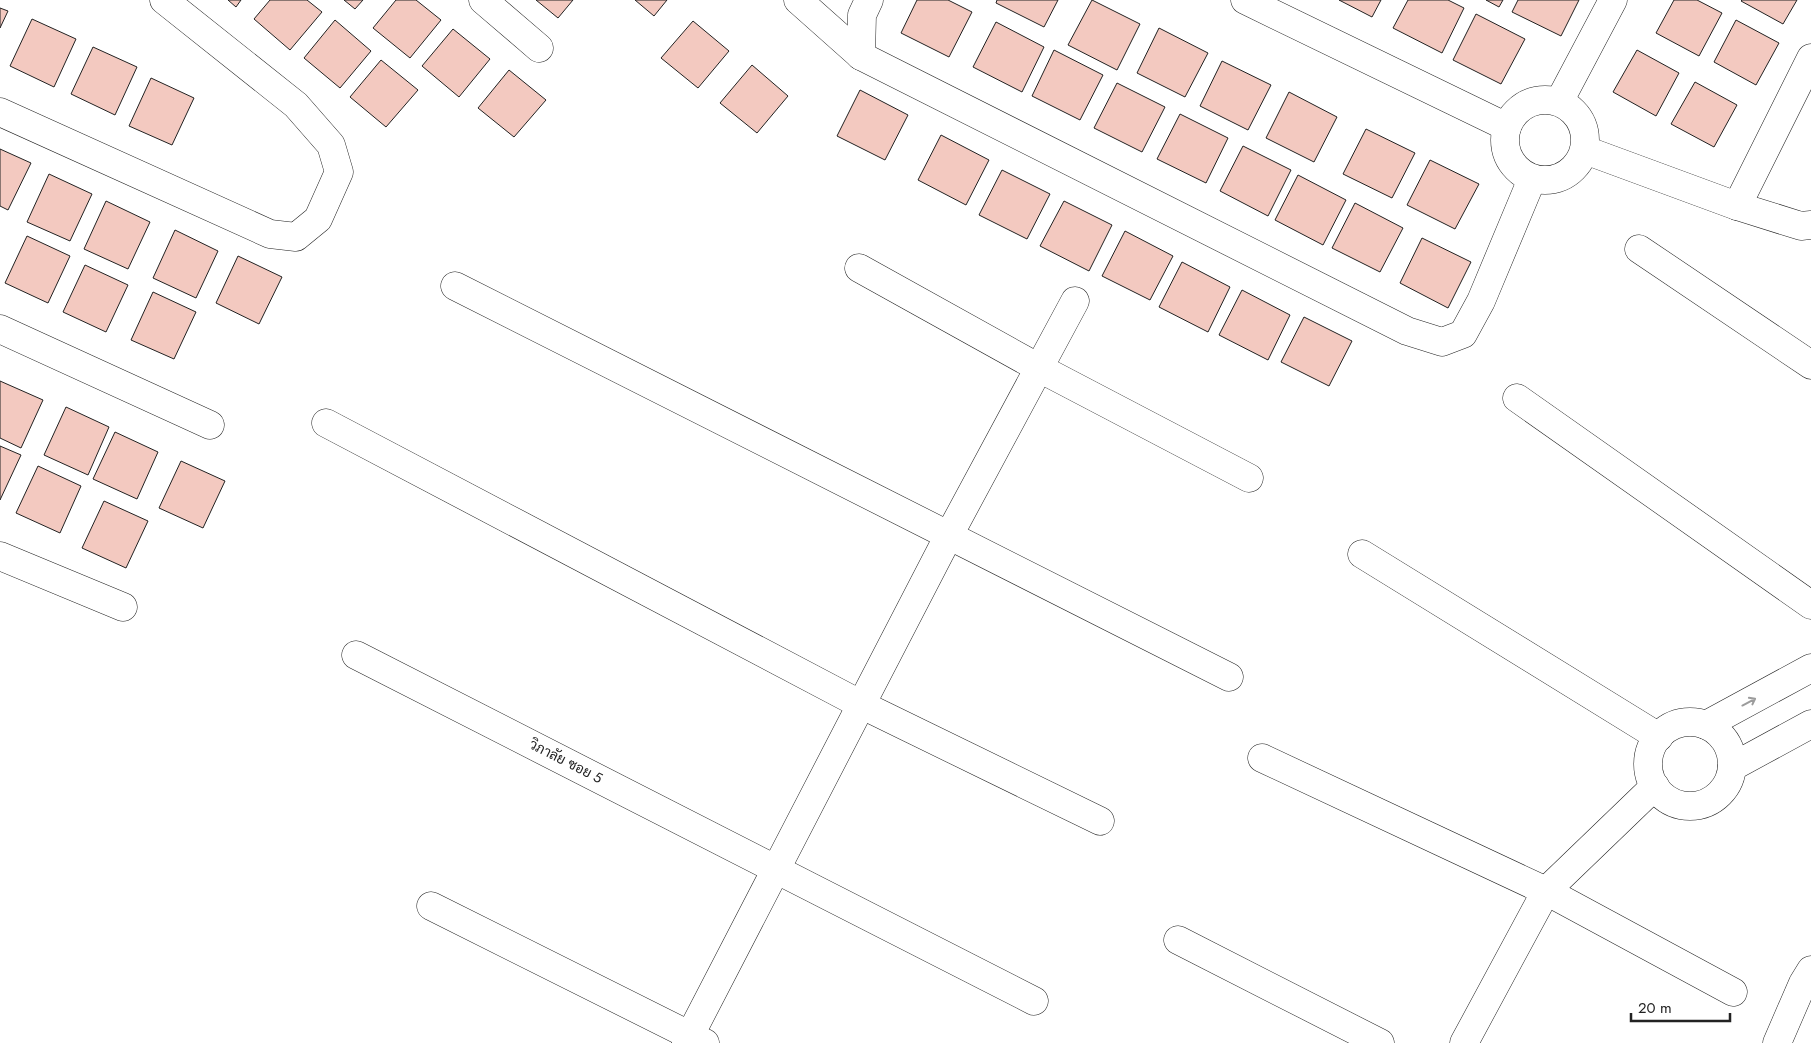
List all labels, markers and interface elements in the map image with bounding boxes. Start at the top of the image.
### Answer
one-way arrow [1741,697,1756,707]
street label: วิภาลัย ซอย 5 [525,734,606,788]
scale bar [1631,990,1730,1022]
text: 20 m [1638,997,1672,1019]

